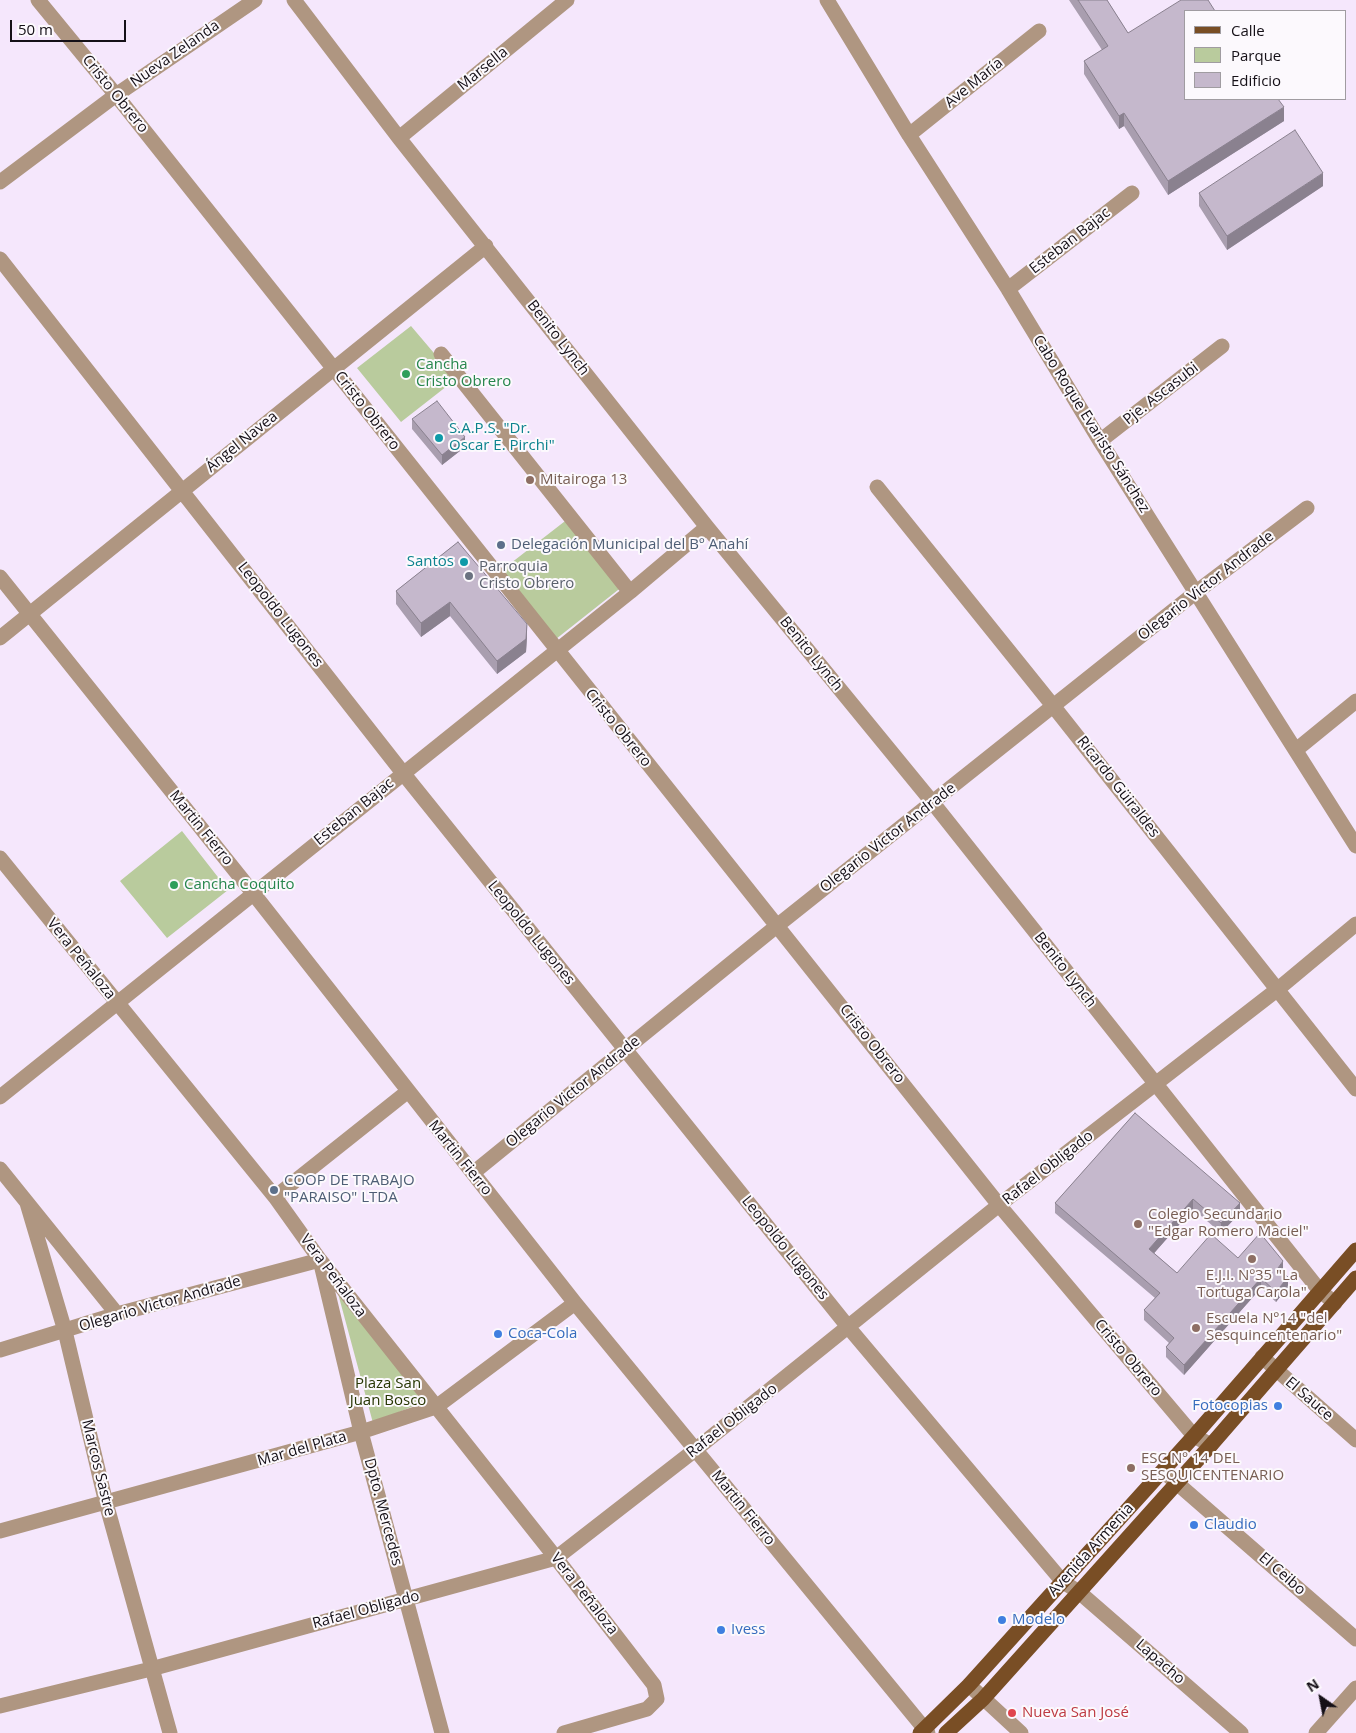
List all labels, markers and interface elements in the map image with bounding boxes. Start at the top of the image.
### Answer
scale bar [12,10,129,42]
legend [1184,10,1346,100]
street label: Nueva Zelanda [127,17,223,91]
text: 50 m [18,19,53,39]
text: Calle [1231,20,1265,40]
street label: Marsella [454,43,512,95]
text: Parque [1231,45,1281,65]
street label: Cristo Obrero [78,51,152,137]
street label: Ave María [941,54,1007,112]
text: Edificio [1231,70,1281,90]
street label: Esteban Bajac [1026,204,1114,278]
street label: Benito Lynch [523,297,593,379]
street label: Cabo Roque Evaristo Sánchez [1029,332,1153,516]
place label: Cancha Cristo Obrero [416,356,511,391]
street label: Pje. Ascasubi [1120,359,1202,429]
street label: Cristo Obrero [331,368,403,454]
marker: Cancha Cristo Obrero [400,368,412,380]
street label: Ángel Navea [203,408,281,476]
place label: S.A.P.S. "Dr. Oscar E. Pirchi" [449,420,555,455]
marker: S.A.P.S. "Dr. Oscar E. Pirchi" [433,432,445,444]
place label: Mitairoga 13 [540,471,627,489]
marker: Mitairoga 13 [524,474,536,486]
street label: Olegario Victor Andrade [1134,527,1278,645]
place label: Delegación Municipal del Bº Anahí [511,536,748,554]
marker: Delegación Municipal del Bº Anahí [495,539,507,551]
place label: Santos [407,553,454,571]
marker: Santos [458,556,470,568]
place label: Parroquia Cristo Obrero [479,558,574,593]
street label: Leopoldo Lugones [233,559,327,671]
marker: Parroquia Cristo Obrero [463,570,475,582]
street label: Benito Lynch [776,613,846,695]
street label: Cristo Obrero [581,685,655,771]
street label: Ricardo Güiraldes [1073,733,1163,841]
street label: Esteban Bajac [311,774,397,850]
street label: Olegario Victor Andrade [816,779,960,897]
street label: Martin Fierro [165,787,237,869]
place label: Cancha Coquito [184,876,295,894]
street label: Leopoldo Lugones [484,877,578,989]
marker: Cancha Coquito [168,879,180,891]
street label: Vera Peñaloza [43,915,119,1003]
street label: Benito Lynch [1030,929,1100,1011]
street label: Cristo Obrero [836,1001,908,1087]
street label: Olegario Victor Andrade [502,1032,644,1152]
street label: Martin Fierro [424,1117,496,1199]
street label: Rafael Obligado [999,1127,1097,1209]
place label: COOP DE TRABAJO "PARAISO" LTDA [284,1172,415,1207]
marker: COOP DE TRABAJO "PARAISO" LTDA [268,1184,280,1196]
street label: Leopoldo Lugones [738,1192,832,1304]
place label: Colegio Secundario "Edgar Romero Maciel" [1148,1206,1309,1241]
marker: Colegio Secundario "Edgar Romero Maciel" [1132,1218,1144,1230]
street label: Vera Peñaloza [296,1231,370,1321]
marker: E.J.I. Nº35 "La Tortuga Carola" [1246,1253,1258,1265]
place label: E.J.I. Nº35 "La Tortuga Carola" [1197,1267,1307,1302]
street label: Olegario Victor Andrade [77,1272,243,1336]
place label: Escuela Nº14 "del Sesquincentenario" [1206,1310,1342,1345]
street label: Cristo Obrero [1090,1316,1166,1400]
marker: Escuela Nº14 "del Sesquincentenario" [1190,1322,1202,1334]
place label: Coca-Cola [508,1325,577,1343]
marker: Coca-Cola [492,1328,504,1340]
street label: El Sauce [1281,1373,1337,1425]
park label: Plaza San Juan Bosco [350,1375,426,1410]
street label: Rafael Obligado [683,1380,781,1462]
place label: Fotocopias [1192,1397,1268,1415]
marker: Fotocopias [1272,1400,1284,1412]
street label: Marcos Sastre [77,1418,119,1518]
street label: Mar del Plata [255,1428,349,1470]
place label: ESC Nº 14 DEL SESQUICENTENARIO [1141,1450,1284,1485]
street label: Dpto. Mercedes [360,1456,406,1568]
marker: ESC Nº 14 DEL SESQUICENTENARIO [1125,1462,1137,1474]
street label: Martin Fierro [707,1467,779,1549]
street label: Avenida Armenia [1044,1500,1138,1600]
place label: Claudio [1204,1516,1257,1534]
marker: Claudio [1188,1519,1200,1531]
street label: Vera Peñaloza [546,1549,622,1639]
street label: El Ceibo [1255,1549,1309,1599]
street label: Rafael Obligado [310,1587,422,1633]
place label: Modelo [1012,1611,1065,1629]
marker: Modelo [996,1614,1008,1626]
place label: Ivess [731,1621,765,1639]
marker: Ivess [715,1624,727,1636]
street label: Lapacho [1132,1636,1188,1688]
north arrow [1296,1673,1346,1723]
text: N [1303,1674,1323,1696]
place label: Nueva San José [1022,1704,1129,1722]
marker: Nueva San José [1006,1707,1018,1719]

